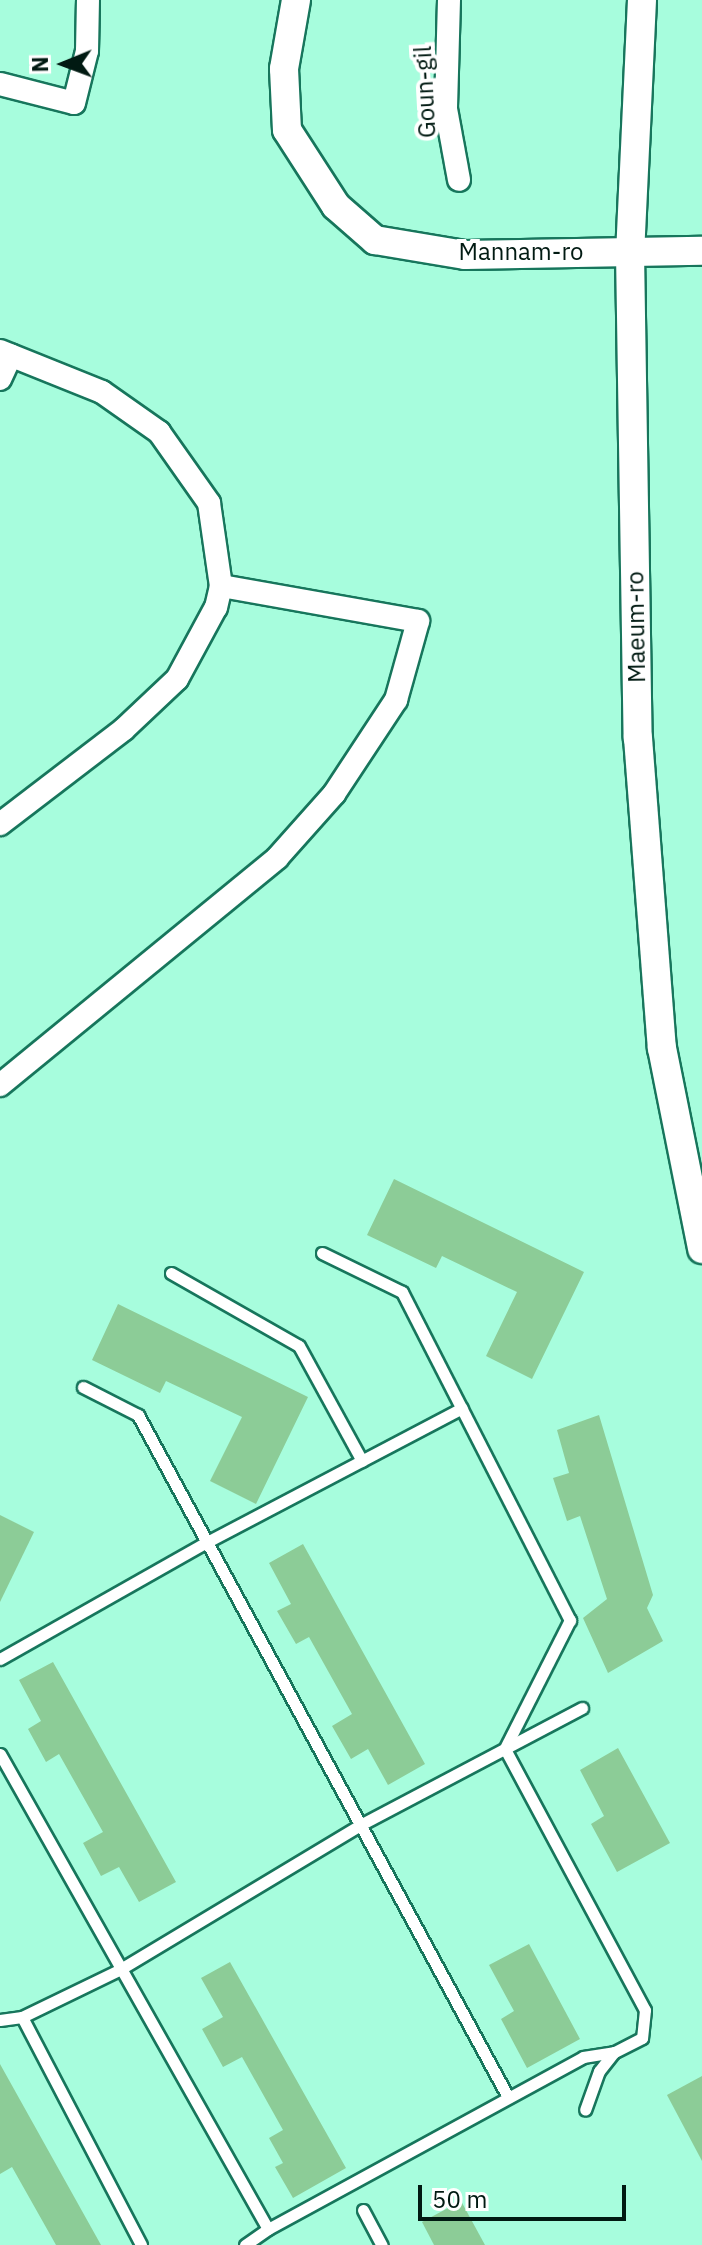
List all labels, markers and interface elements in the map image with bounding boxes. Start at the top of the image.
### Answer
north arrow [24,24,104,104]
street label: Goun-gil [408,45,442,139]
text: N [25,56,54,73]
street label: Mannam-ro [458,238,584,266]
street label: Maeum-ro [621,571,651,683]
scale bar [422,2169,630,2219]
text: 50 m [432,2183,487,2215]

